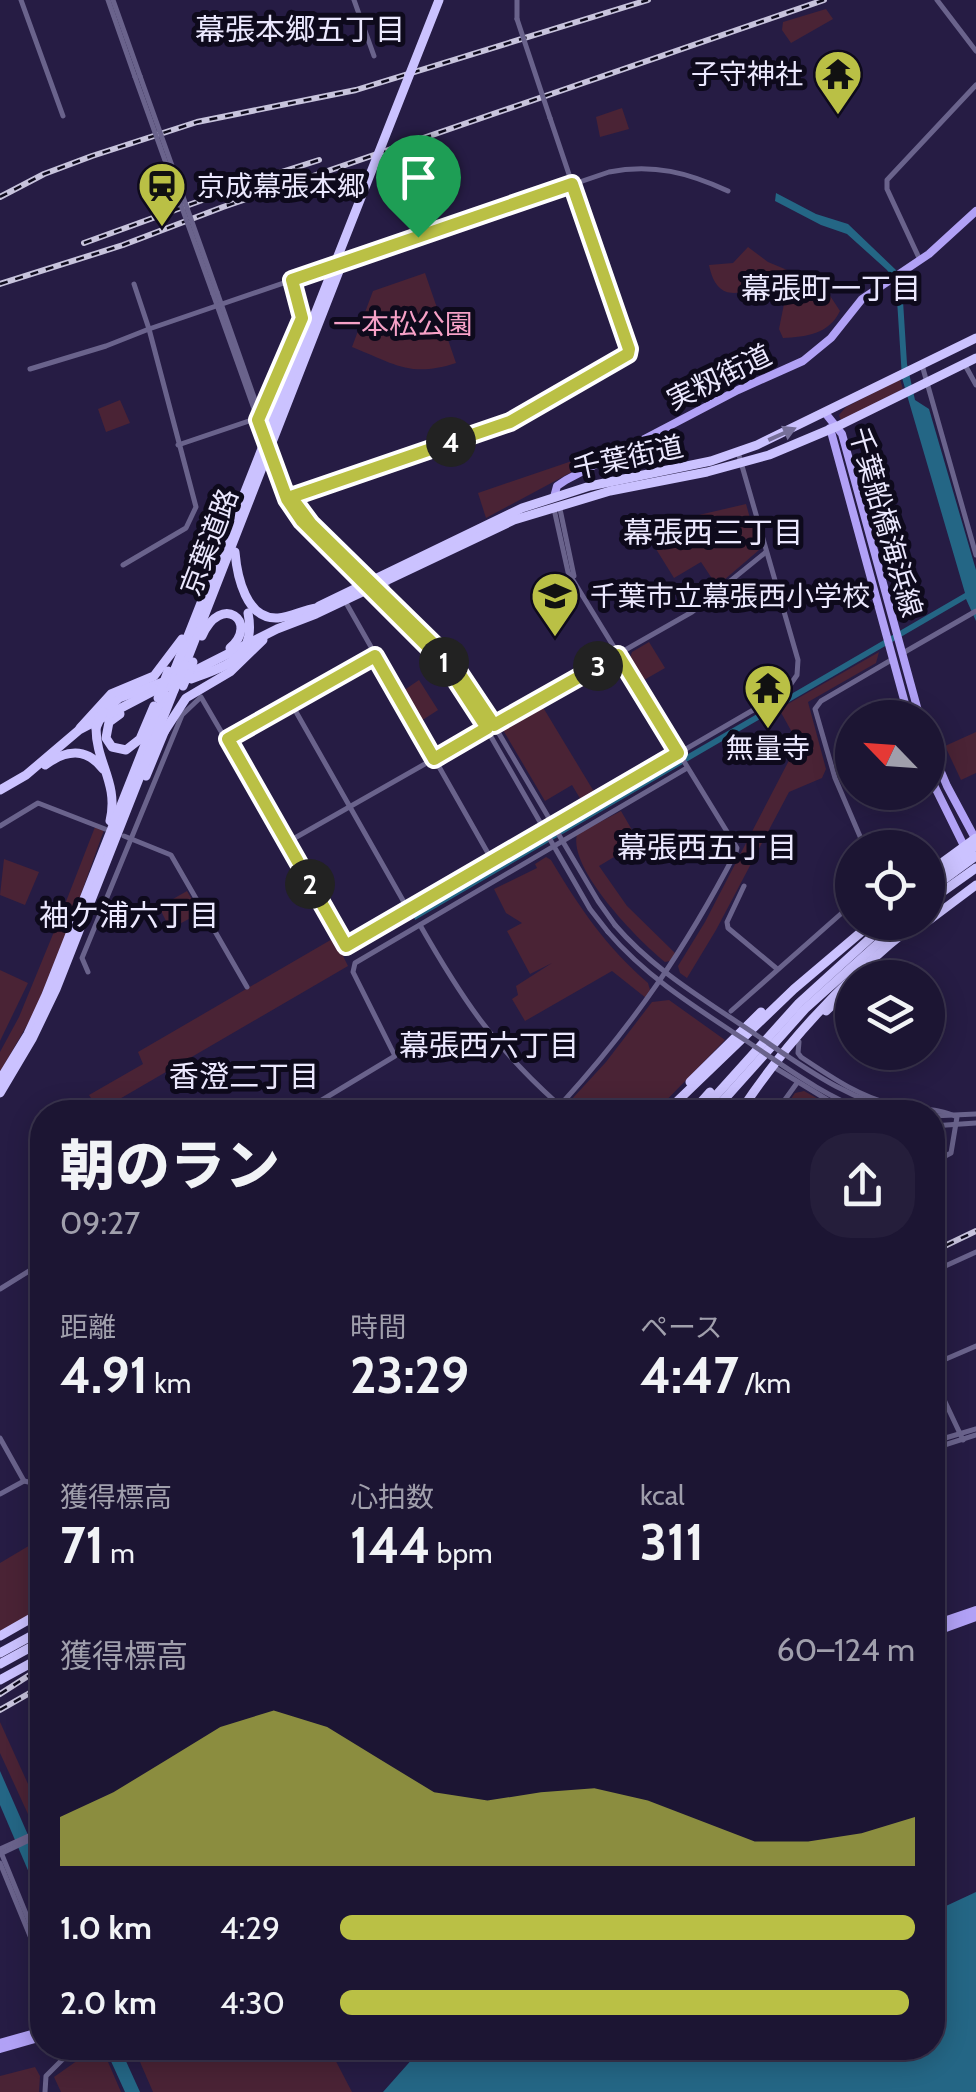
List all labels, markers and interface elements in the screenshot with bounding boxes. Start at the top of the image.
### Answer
district label: 幕張本郷五丁目 [195,11,405,48]
temple icon: 子守神社 [812,48,864,116]
place label: 子守神社 [691,57,803,91]
pin [376,135,461,238]
icon: arrive [391,150,446,205]
station icon: 京成幕張本郷 [136,160,188,228]
place label: 京成幕張本郷 [197,169,365,203]
district label: 幕張町一丁目 [741,270,921,307]
park label: 一本松公園 [333,307,473,341]
street label: 実籾街道 [661,337,777,417]
pin: 4 [426,417,476,467]
street label: 千葉船橋海浜線 [843,423,929,621]
text: 4 [442,425,460,459]
one-way arrow [767,426,797,442]
street label: 千葉街道 [570,429,686,485]
street label: 京葉道路 [173,484,245,600]
district label: 幕張西三丁目 [623,514,803,551]
school or university icon: 千葉市立幕張西小学校 [529,570,581,638]
place label: 千葉市立幕張西小学校 [590,579,870,613]
pin: 1 [419,637,469,687]
pin: 3 [573,641,623,691]
text: 1 [439,645,449,679]
text: 3 [590,649,606,683]
temple icon: 無量寺 [742,662,794,730]
north arrow [835,700,945,810]
map controls [835,700,945,1070]
place label: 無量寺 [726,731,810,765]
district label: 幕張西五丁目 [617,829,797,866]
button: locate [835,830,945,940]
pin: 2 [285,859,335,909]
text: 2 [303,867,317,901]
district label: 袖ケ浦六丁目 [39,897,219,934]
button: layers [835,960,945,1070]
district label: 幕張西六丁目 [399,1027,579,1064]
district label: 香澄二丁目 [169,1058,319,1095]
text: 朝のラン [60,1132,280,1199]
button: share [810,1133,915,1238]
text: 09:27 [60,1203,140,1242]
text: 距離 [60,1310,116,1344]
text: 時間 [350,1310,406,1344]
text: ペース [640,1310,723,1344]
text: 4.91 [60,1345,148,1406]
text: 23:29 [350,1345,469,1406]
text: 4:47 [640,1345,739,1406]
text: km [148,1366,191,1400]
text: /km [739,1366,791,1400]
text: kcal [640,1478,685,1512]
text: 獲得標高 [60,1480,172,1514]
text: 心拍数 [350,1480,434,1514]
text: 311 [640,1512,704,1573]
text: 71 [60,1515,104,1576]
text: 144 [350,1515,431,1576]
text: m [104,1536,135,1570]
text: bpm [431,1536,493,1570]
text: 60–124 m [777,1630,915,1669]
text: 獲得標高 [60,1636,188,1675]
text: 1.0 km [60,1908,152,1947]
text: 4:29 [220,1908,280,1947]
text: 2.0 km [60,1983,157,2022]
text: 4:30 [220,1983,285,2022]

